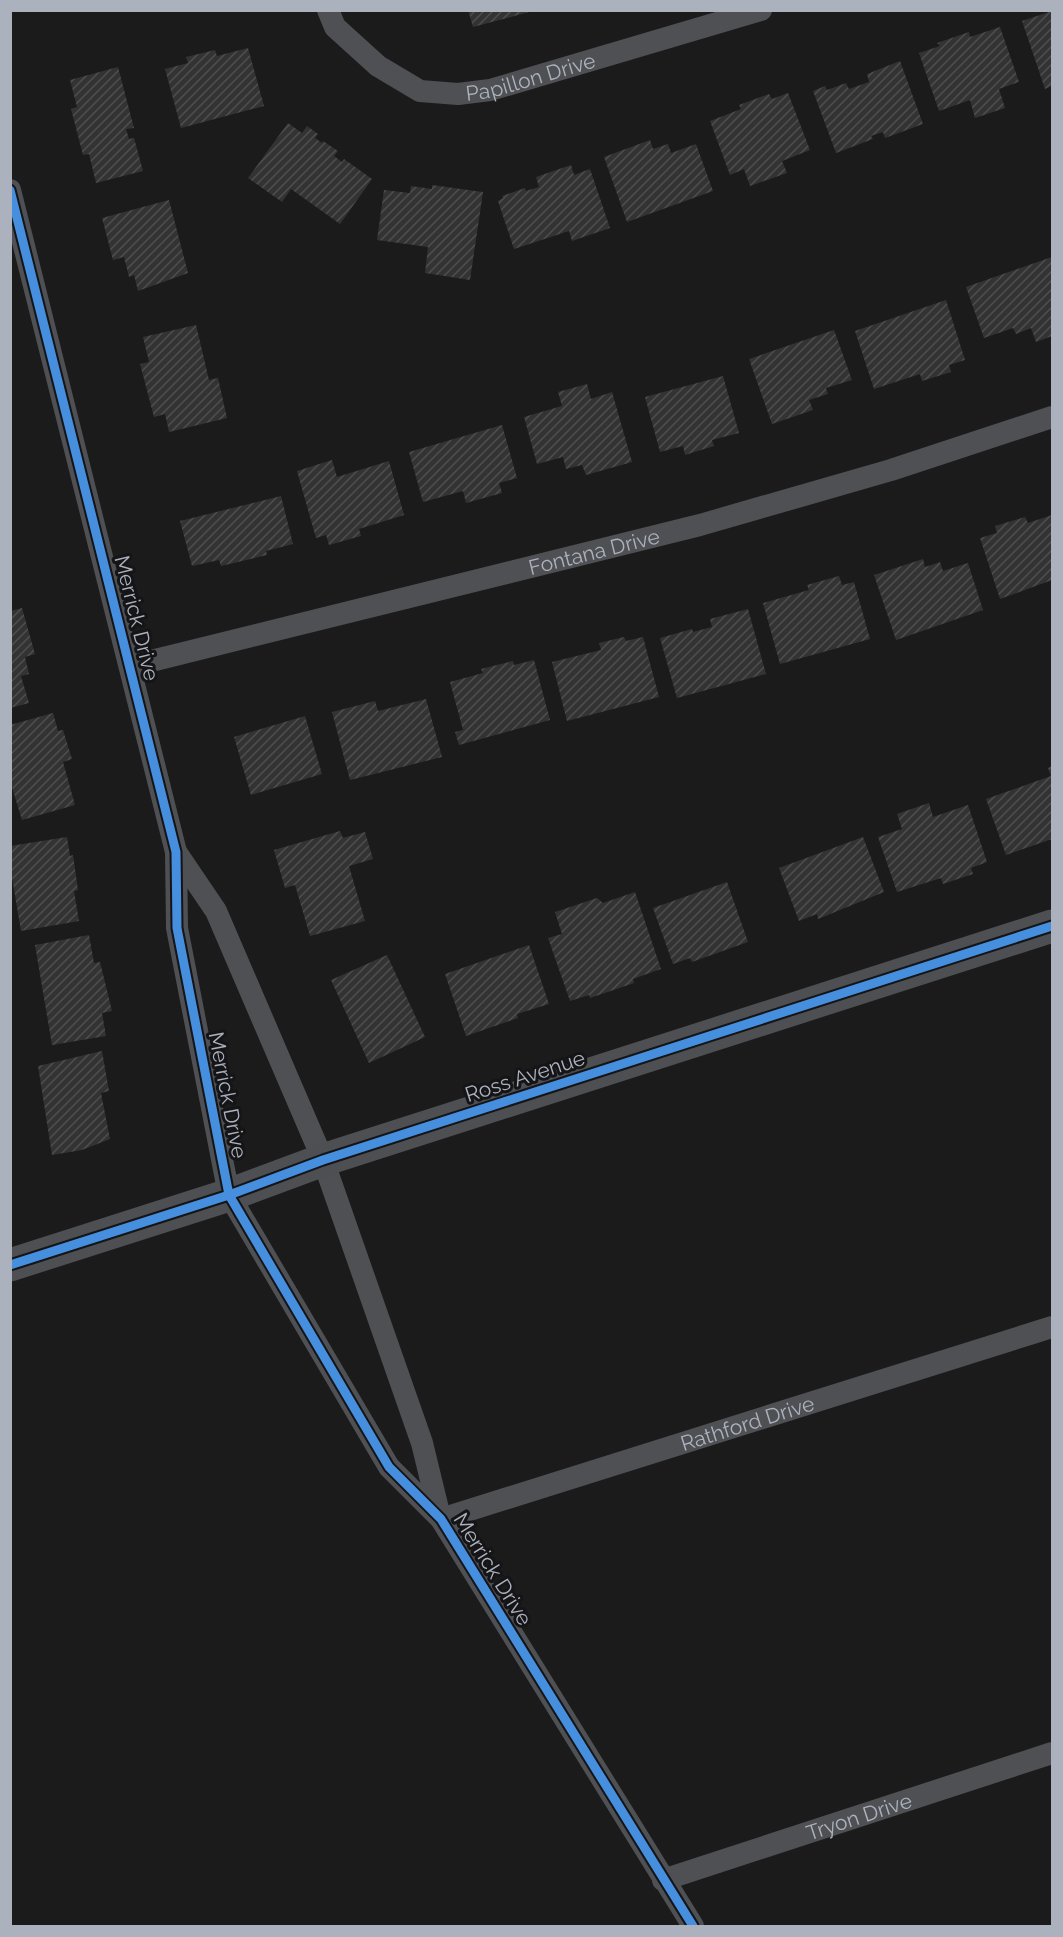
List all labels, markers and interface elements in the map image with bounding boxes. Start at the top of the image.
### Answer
street label: Papillon Drive [464,47,598,105]
street label: Fontana Drive [526,523,662,580]
street label: Merrick Drive [109,553,165,683]
street label: Merrick Drive [204,1030,252,1160]
street label: Ross Avenue [462,1045,588,1107]
street label: Rathford Drive [677,1390,817,1456]
street label: Merrick Drive [448,1508,538,1630]
street label: Tryon Drive [803,1787,915,1845]

